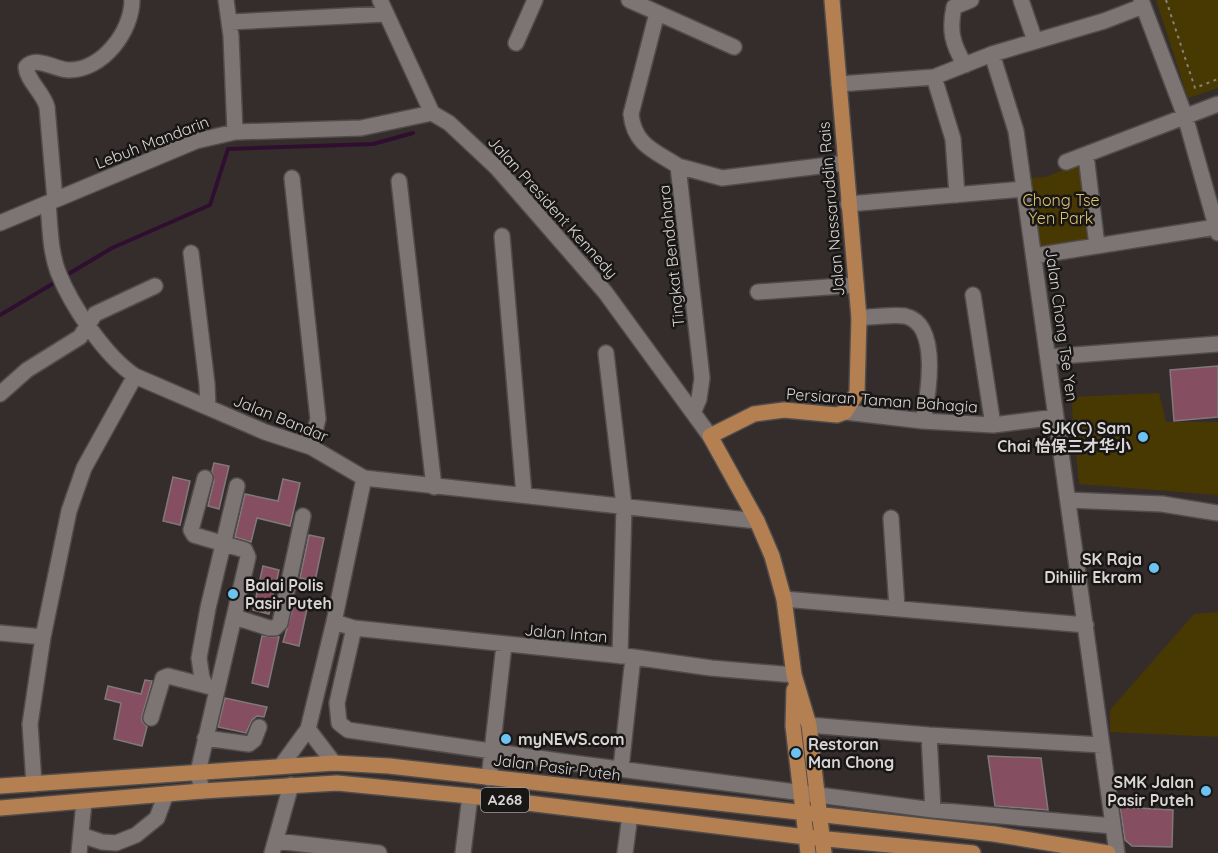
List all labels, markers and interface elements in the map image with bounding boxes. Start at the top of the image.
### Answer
street label: Lebuh Mandarin [92,111,212,173]
street label: Jalan Nassaruddin Rais [813,121,849,297]
street label: Jalan President Kennedy [484,132,622,282]
street label: Tingkat Bendahara [654,184,688,328]
park label: Chong Tse Yen Park [1022,190,1100,228]
street label: Jalan Chong Tse Yen [1041,247,1083,403]
street label: Persiaran Taman Bahagia [785,383,979,417]
street label: Jalan Bandar [231,390,331,446]
place label: SJK(C) Sam Chai 怡保三才华小 [997,418,1131,456]
marker: SJK(C) Sam Chai 怡保三才华小 [1136,430,1150,444]
place label: SK Raja Dihilir Ekram [1044,549,1142,587]
marker: SK Raja Dihilir Ekram [1147,561,1161,575]
place label: Balai Polis Pasir Puteh [245,575,332,613]
marker: Balai Polis Pasir Puteh [226,587,240,601]
street label: Jalan Intan [524,619,608,647]
place label: myNEWS.com [518,729,625,749]
marker: myNEWS.com [499,732,513,746]
place label: Restoran Man Chong [808,734,894,772]
marker: Restoran Man Chong [789,746,803,760]
street label: Jalan Pasir Puteh [492,749,622,785]
place label: SMK Jalan Pasir Puteh [1107,772,1194,810]
marker: SMK Jalan Pasir Puteh [1199,784,1213,798]
road number: A268 [481,788,529,812]

